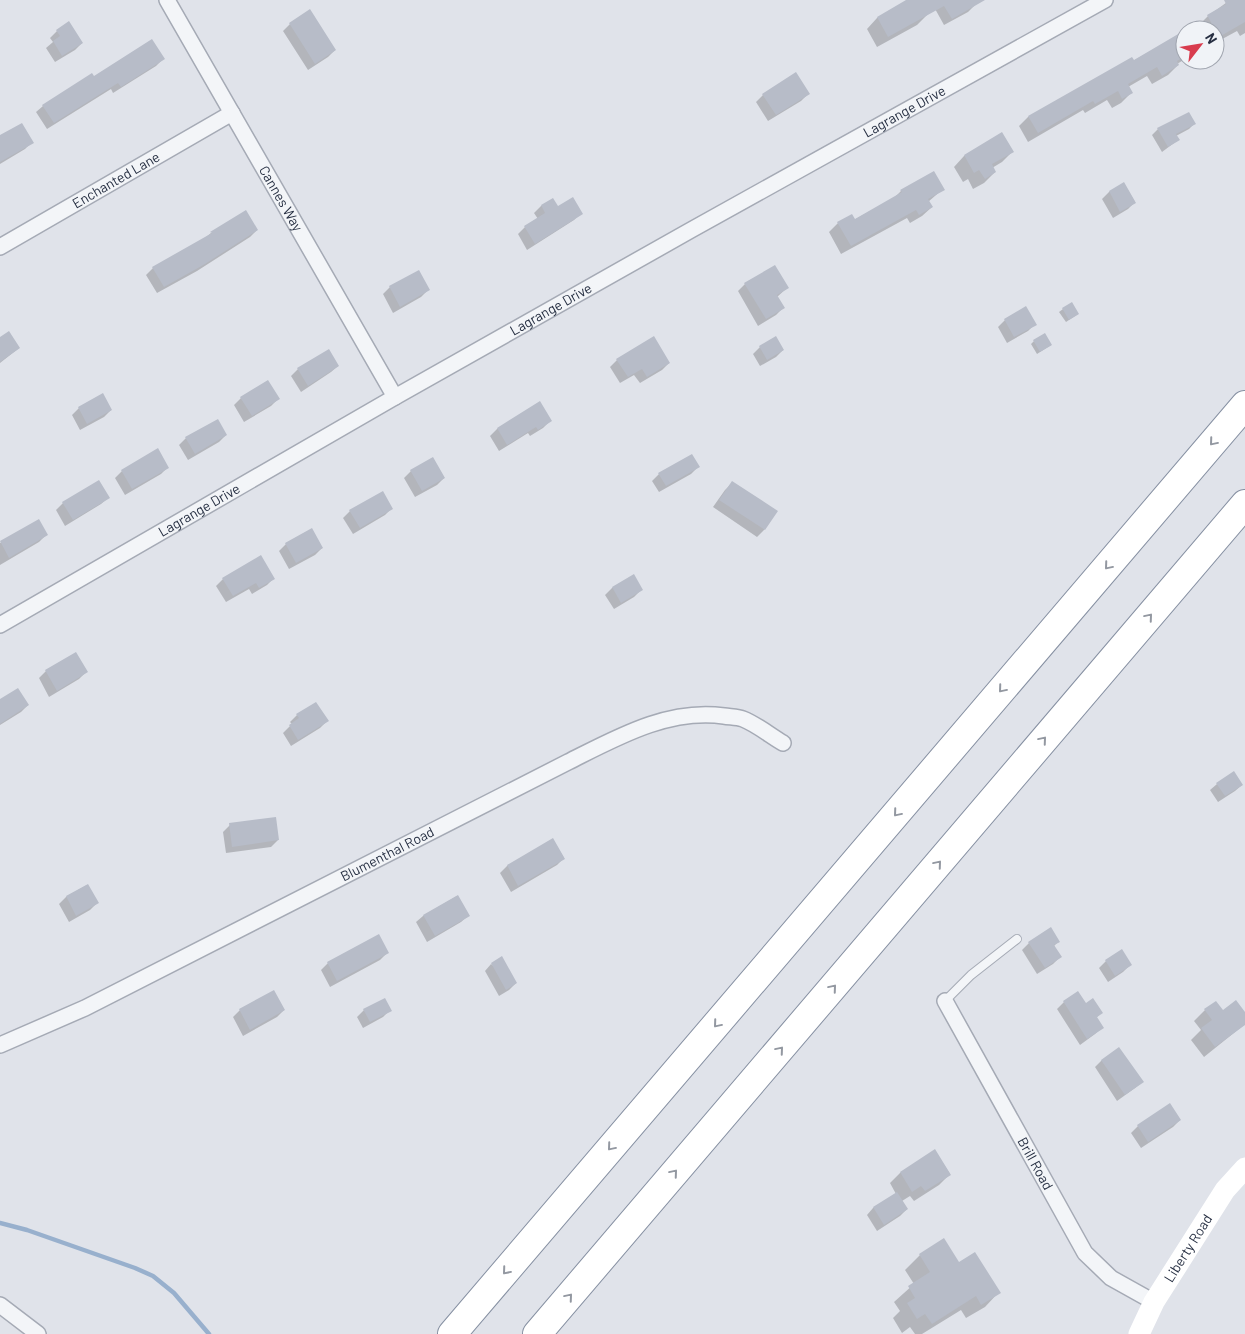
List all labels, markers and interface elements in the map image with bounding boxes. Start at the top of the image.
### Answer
north arrow [1175,20,1225,70]
text: N [1202,30,1221,46]
street label: Lagrange Drive [860,81,948,141]
street label: Enchanted Lane [69,148,163,211]
street label: Cannes Way [256,163,307,235]
street label: Lagrange Drive [507,279,595,339]
one-way arrow [1211,436,1219,445]
street label: Lagrange Drive [155,479,243,540]
one-way arrow [1105,560,1114,569]
one-way arrow [1143,613,1152,622]
one-way arrow [1000,683,1008,692]
one-way arrow [1038,737,1047,746]
one-way arrow [894,807,903,816]
street label: Blumenthal Road [337,823,437,884]
one-way arrow [932,861,941,870]
one-way arrow [827,984,836,993]
one-way arrow [714,1018,722,1027]
one-way arrow [774,1046,783,1055]
street label: Brill Road [1014,1134,1057,1193]
one-way arrow [608,1142,617,1151]
one-way arrow [669,1170,678,1179]
street label: Liberty Road [1160,1211,1216,1285]
one-way arrow [503,1265,511,1274]
one-way arrow [563,1294,572,1303]

